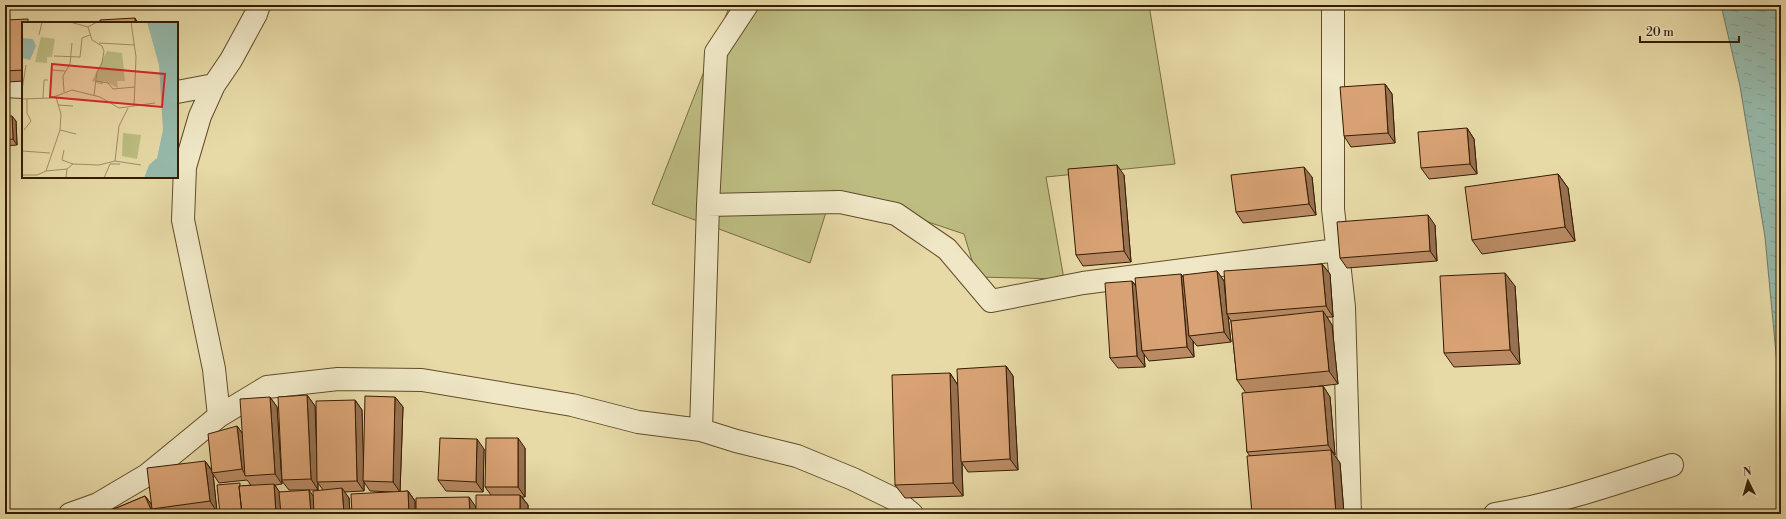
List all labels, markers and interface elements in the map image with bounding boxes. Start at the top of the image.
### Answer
scale bar [1640,18,1739,44]
inset map [22,22,178,178]
text: 20 m [1646,25,1674,40]
north arrow [1728,461,1768,501]
text: N [1742,465,1752,479]

